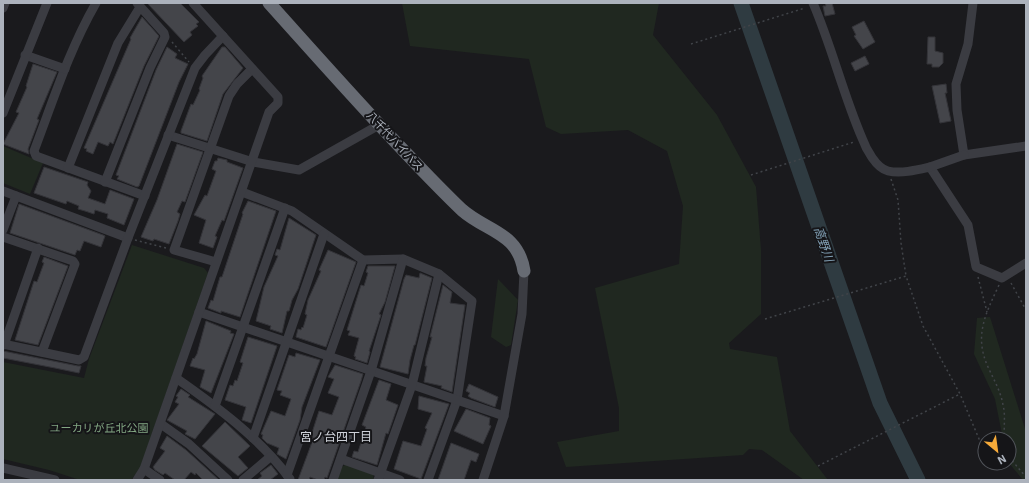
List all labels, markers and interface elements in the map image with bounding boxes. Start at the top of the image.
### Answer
street label: 八千代バイパス [364,108,426,174]
water label: 高野川 [811,225,838,265]
park label: ユーカリが丘北公園 [50,421,149,435]
district label: 宮ノ台四丁目 [300,429,372,444]
north arrow [977,431,1017,471]
text: N [995,452,1009,468]

